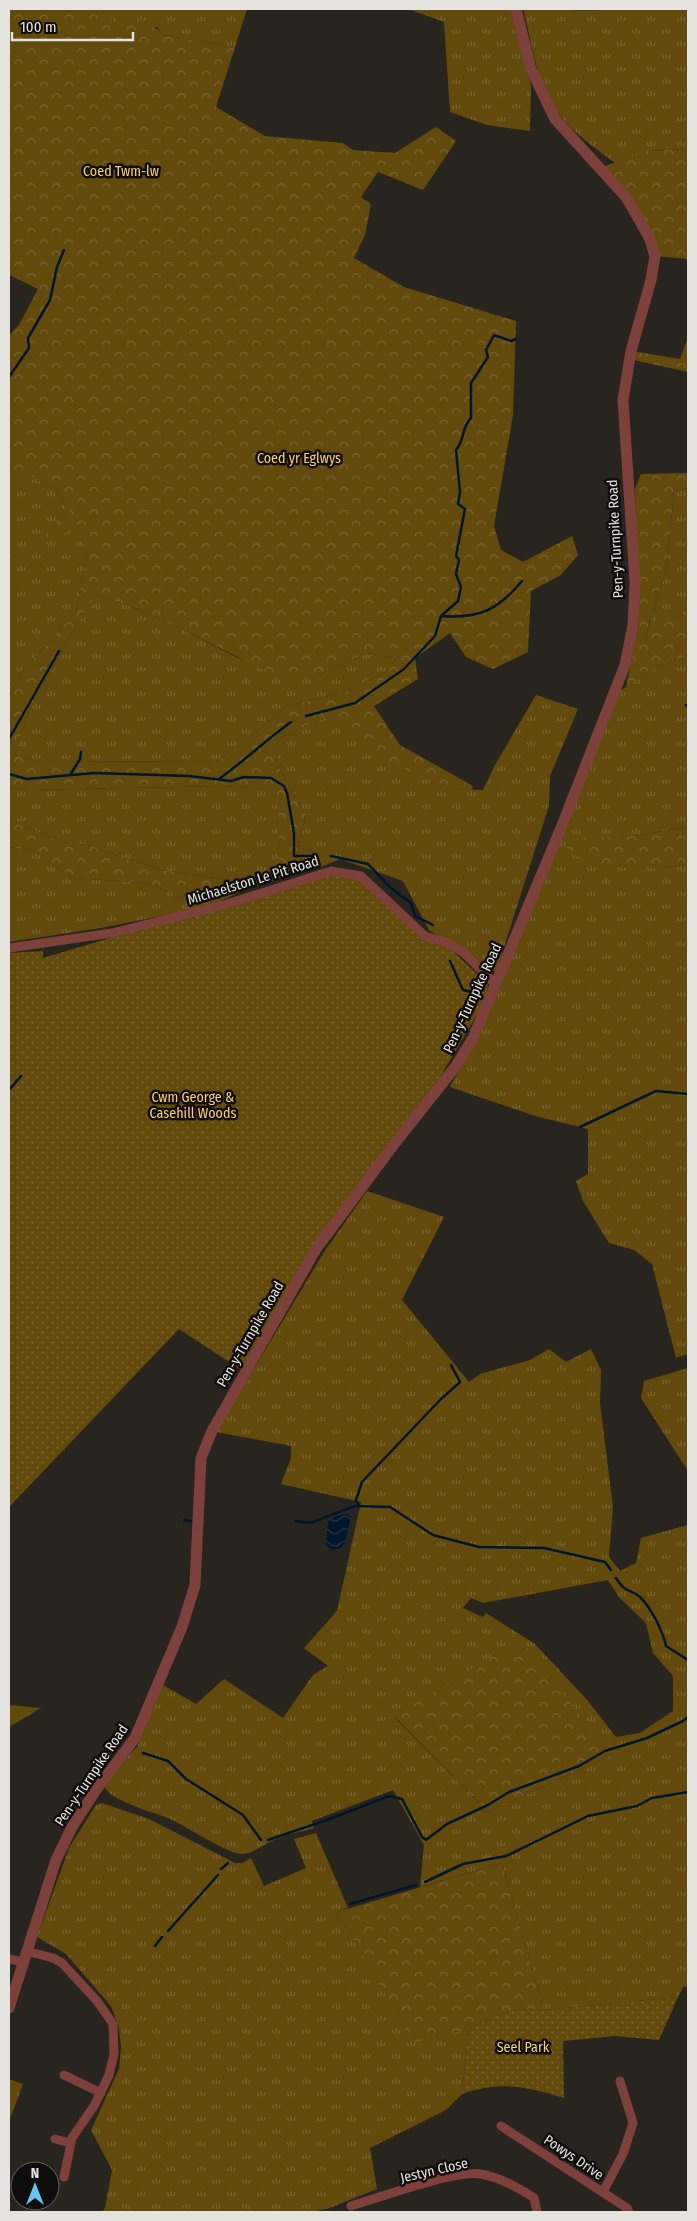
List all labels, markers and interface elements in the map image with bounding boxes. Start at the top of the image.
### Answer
scale bar [12,10,134,42]
text: 100 m [20,18,57,36]
park label: Coed Twm-lw [83,163,159,180]
park label: Coed yr Eglwys [257,450,341,467]
street label: Pen-y-Turnpike Road [604,479,627,599]
street label: Michaelston Le Pit Road [185,852,321,909]
street label: Pen-y-Turnpike Road [440,941,505,1056]
park label: Cwm George & Casehill Woods [150,1089,236,1122]
street label: Pen-y-Turnpike Road [213,1279,288,1390]
street label: Pen-y-Turnpike Road [51,1721,132,1829]
park label: Seel Park [497,2039,550,2056]
street label: Powys Drive [541,2131,607,2184]
street label: Jestyn Close [399,2154,470,2187]
north arrow [10,2161,60,2211]
text: N [31,2165,39,2182]

